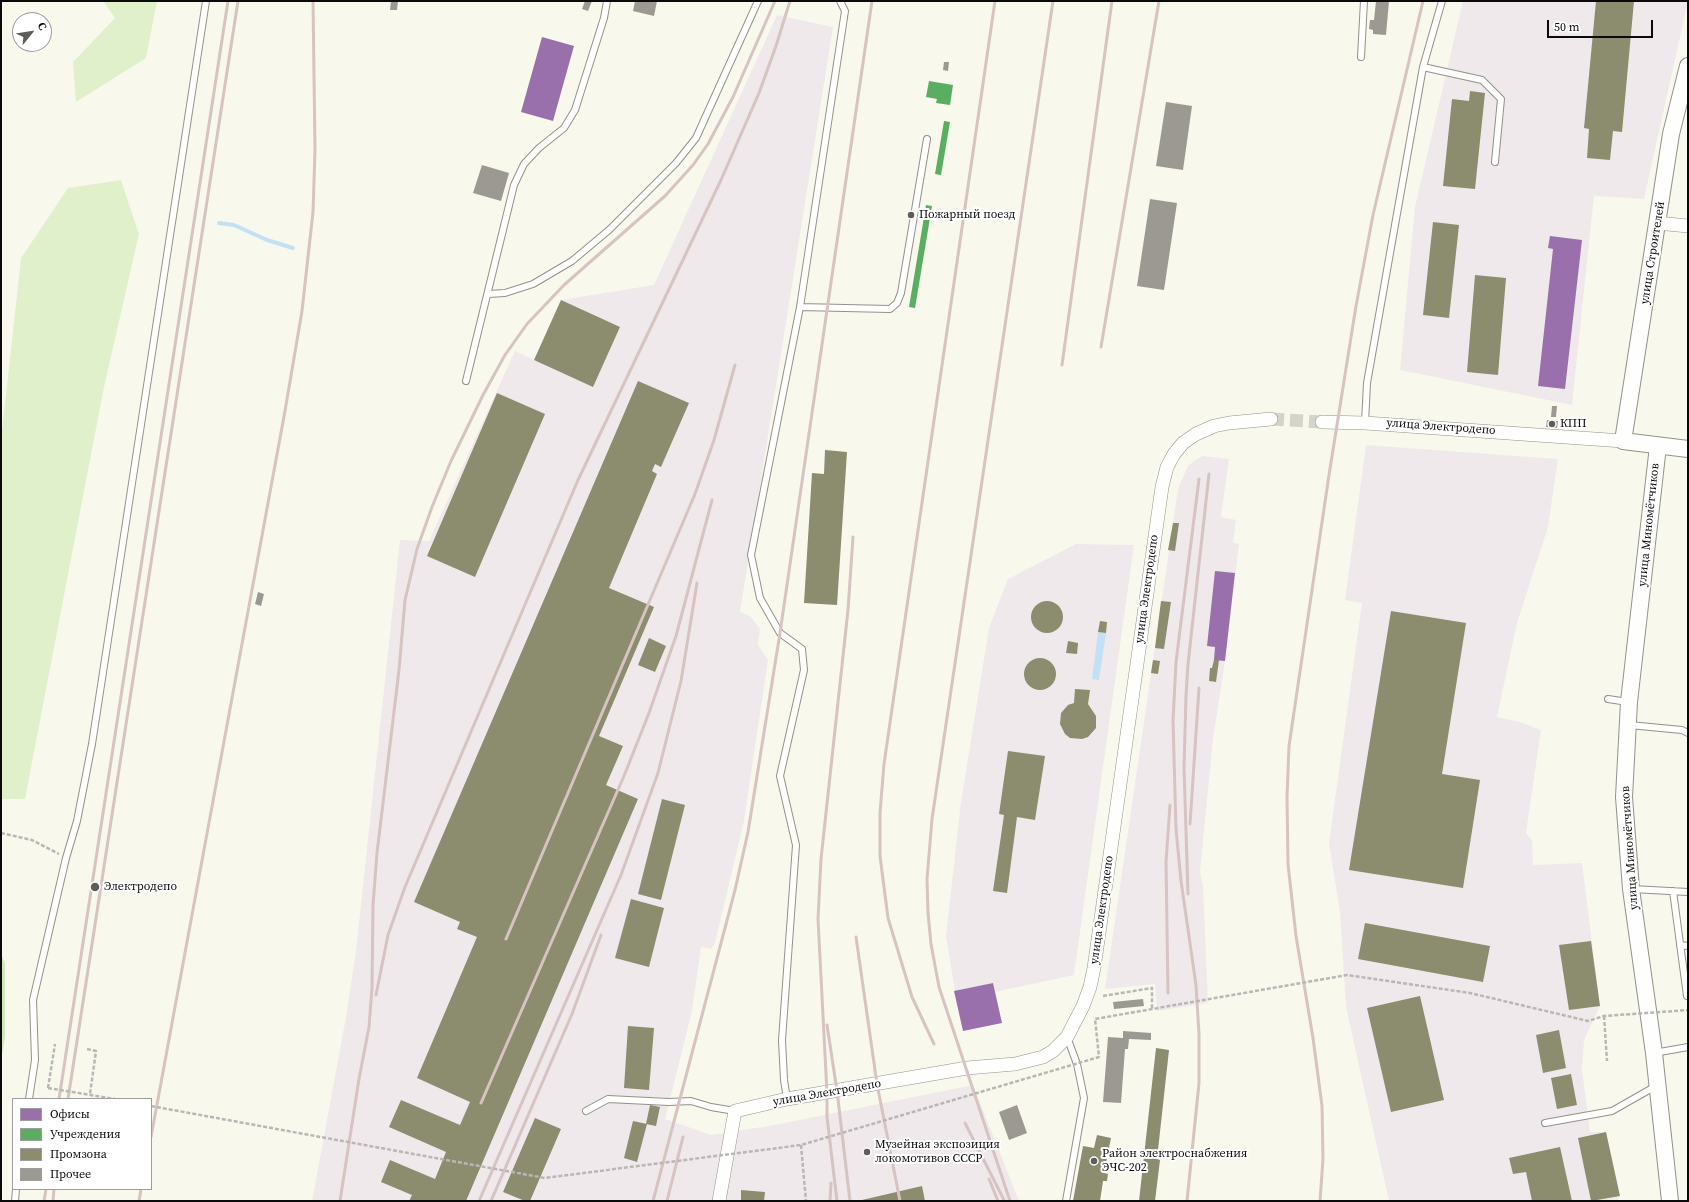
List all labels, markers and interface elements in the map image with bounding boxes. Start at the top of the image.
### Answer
north arrow [12,12,52,52]
scale bar [1549,12,1655,38]
text: 50 m [1554,19,1580,35]
text: С [34,20,50,33]
street label: улица Строителей [1638,200,1668,306]
place label: Пожарный поезд [919,208,1015,222]
marker: Пожарный поезд [906,210,916,220]
street label: улица Электродепо [1386,416,1496,438]
place label: КПП [1560,417,1586,431]
marker: КПП [1547,419,1557,429]
street label: улица Миномётчиков [1635,463,1663,587]
street label: улица Электродепо [1132,534,1162,644]
street label: улица Миномётчиков [1618,786,1642,910]
street label: улица Электродепо [1087,855,1117,965]
place label: Электродепо [104,880,177,894]
marker: Электродепо [89,881,101,893]
street label: улица Электродепо [772,1076,882,1110]
legend [12,1098,152,1190]
text: Офисы [50,1106,90,1122]
text: Учреждения [50,1126,121,1142]
place label: Музейная экспозиция локомотивов СССР [875,1138,1000,1166]
text: Промзона [50,1146,107,1162]
marker: Музейная экспозиция локомотивов СССР [862,1147,872,1157]
place label: Район электроснабжения ЭЧС-202 [1102,1147,1247,1175]
marker: Район электроснабжения ЭЧС-202 [1089,1156,1099,1166]
text: Прочее [50,1166,91,1182]

